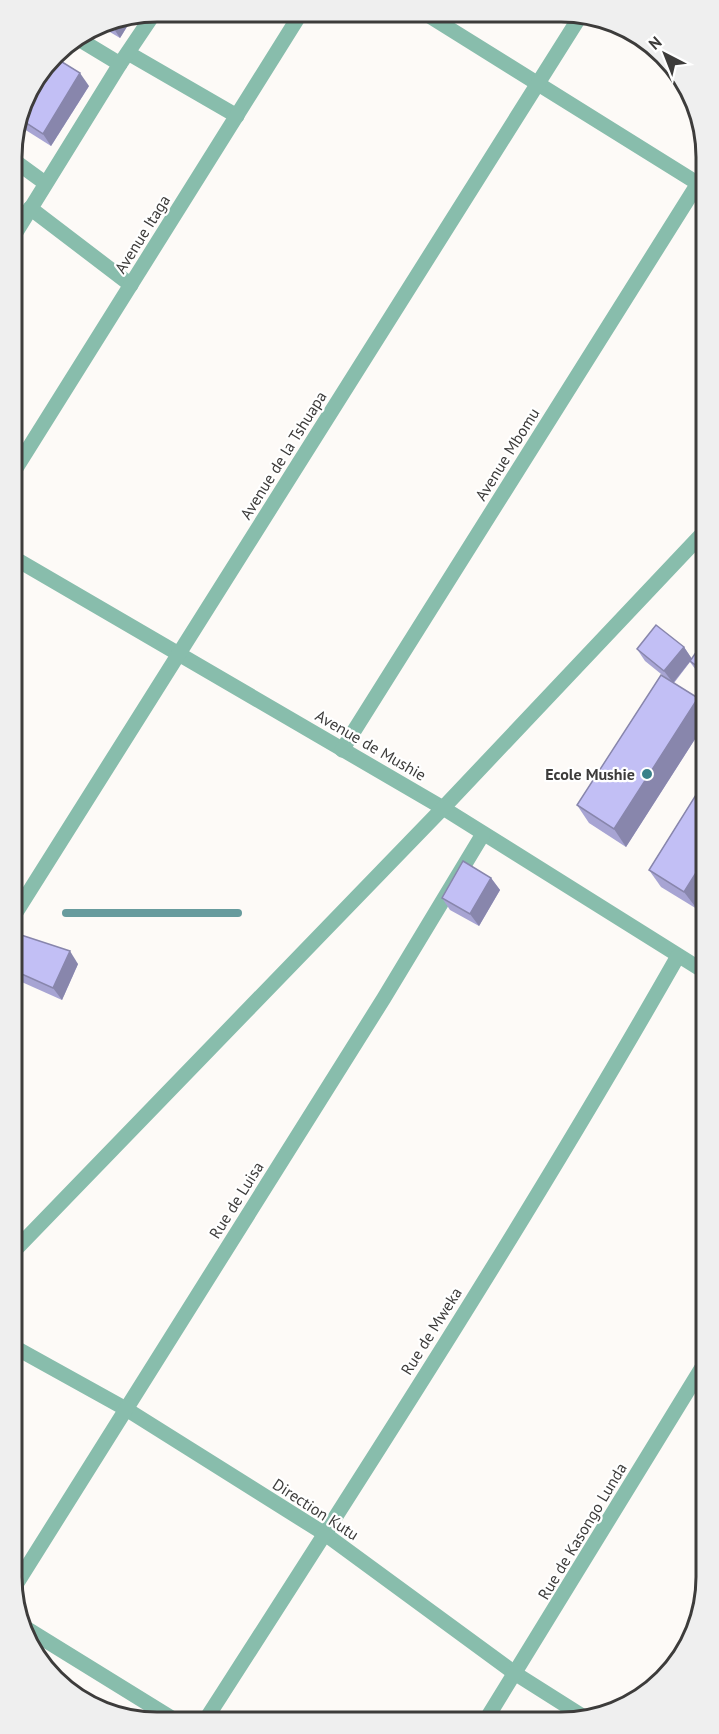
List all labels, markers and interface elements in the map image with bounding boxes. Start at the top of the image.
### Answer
north arrow [635,24,695,84]
text: N [644,32,666,54]
street label: Avenue Itaga [110,191,174,277]
street label: Avenue de la Tshuapa [235,387,331,523]
street label: Avenue Mbomu [471,404,543,504]
street label: Avenue de Mushie [312,705,430,785]
place label: Ecole Mushie [545,764,635,784]
marker: Ecole Mushie [640,767,654,781]
street label: Rue de Luisa [204,1158,268,1242]
street label: Rue de Mweka [396,1284,466,1378]
street label: Rue de Kasongo Lunda [533,1459,631,1603]
street label: Direction Kutu [269,1474,363,1544]

